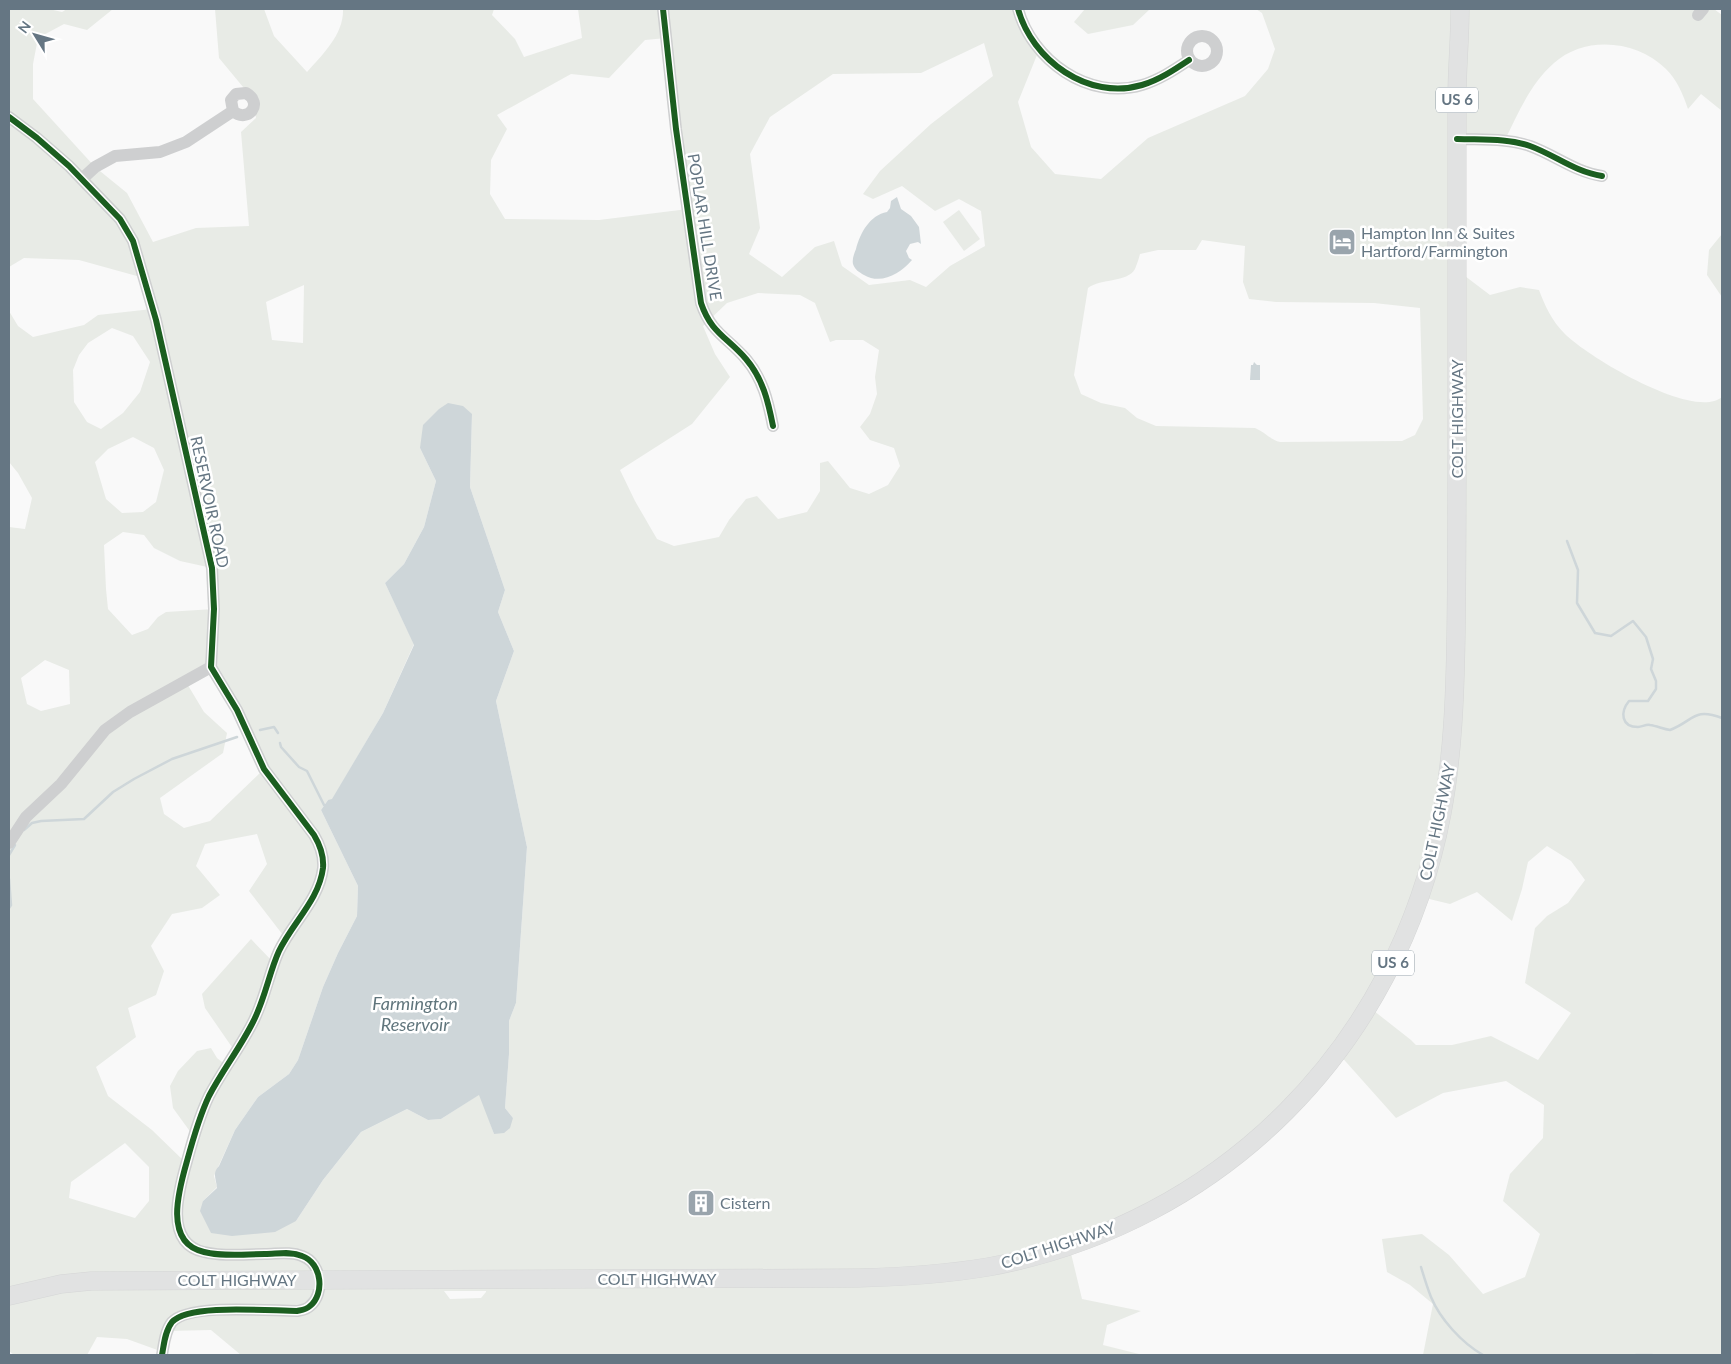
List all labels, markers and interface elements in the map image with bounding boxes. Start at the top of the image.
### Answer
north arrow [10,10,60,60]
text: N [14,17,34,36]
road number: US 6 [1436,88,1478,112]
street label: POPLAR HILL DRIVE [684,152,727,302]
place label: Hampton Inn & Suites Hartford/Farmington [1361,223,1515,260]
hotel icon: Hampton Inn & Suites Hartford/Farmington [1327,227,1357,257]
street label: COLT HIGHWAY [1447,359,1466,479]
street label: RESERVOIR ROAD [187,434,234,570]
street label: COLT HIGHWAY [1415,762,1458,882]
road number: US 6 [1372,950,1414,976]
water label: Farmington Reservoir [372,992,458,1035]
building icon: Cistern [686,1188,716,1218]
place label: Cistern [720,1193,770,1212]
street label: COLT HIGHWAY [998,1217,1117,1272]
street label: COLT HIGHWAY [597,1269,717,1288]
street label: COLT HIGHWAY [177,1270,297,1289]

